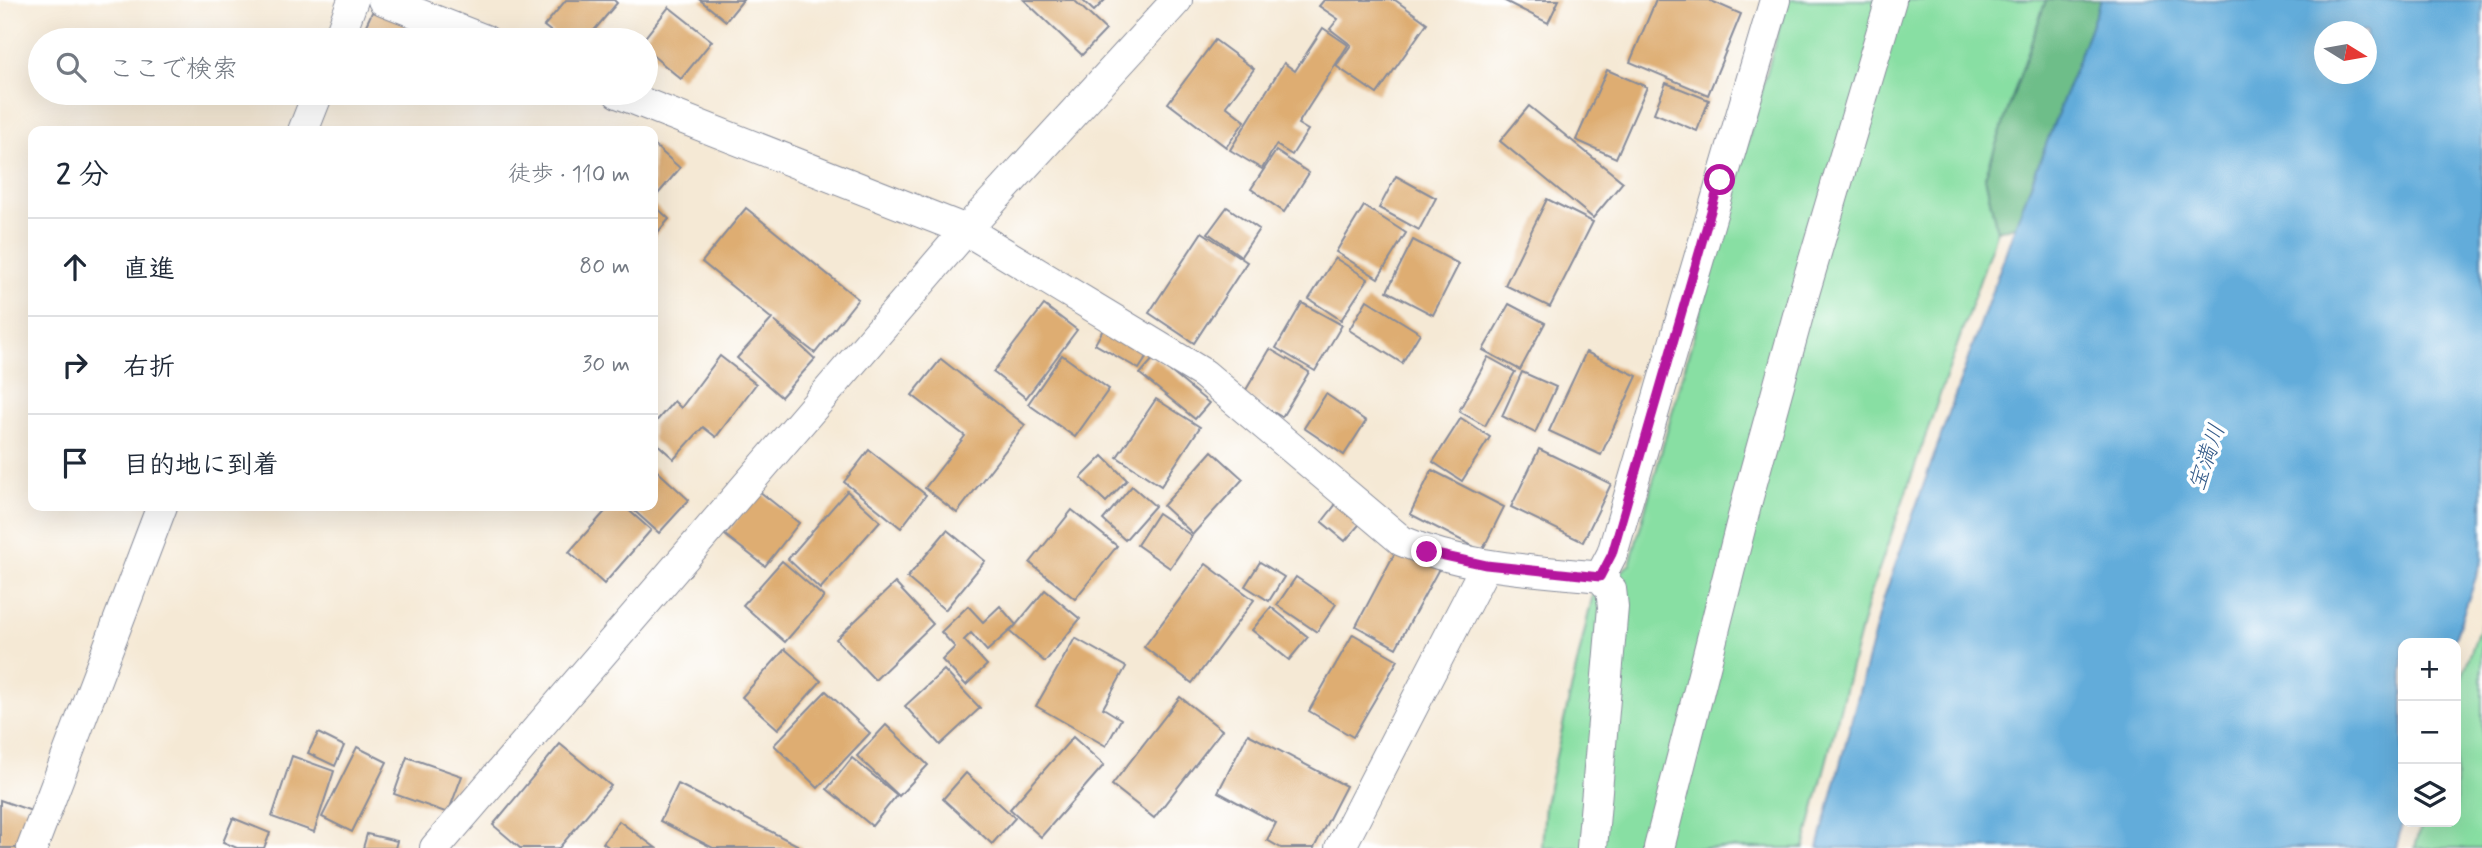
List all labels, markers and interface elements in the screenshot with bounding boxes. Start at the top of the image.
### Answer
north arrow [2314,21,2377,84]
search box [28,28,658,105]
icon: search [52,48,90,86]
text: ここで検索 [108,53,238,87]
text: 2 分 [56,156,109,195]
text: 徒歩 · 110 m [508,160,630,190]
route start [1704,164,1735,195]
icon: ahead [56,248,94,286]
text: 80 m [579,252,630,282]
text: 直進 [123,253,175,287]
icon: right [56,346,94,384]
text: 30 m [582,350,630,380]
text: 右折 [123,351,175,385]
water label: 宝満川 [2182,420,2233,495]
icon: arrive [56,444,94,482]
text: 目的地に到着 [123,449,279,483]
route end [1411,536,1442,567]
map controls [2398,638,2461,827]
button: + [2398,638,2461,701]
button: − [2398,701,2461,764]
button: layers [2398,764,2461,827]

